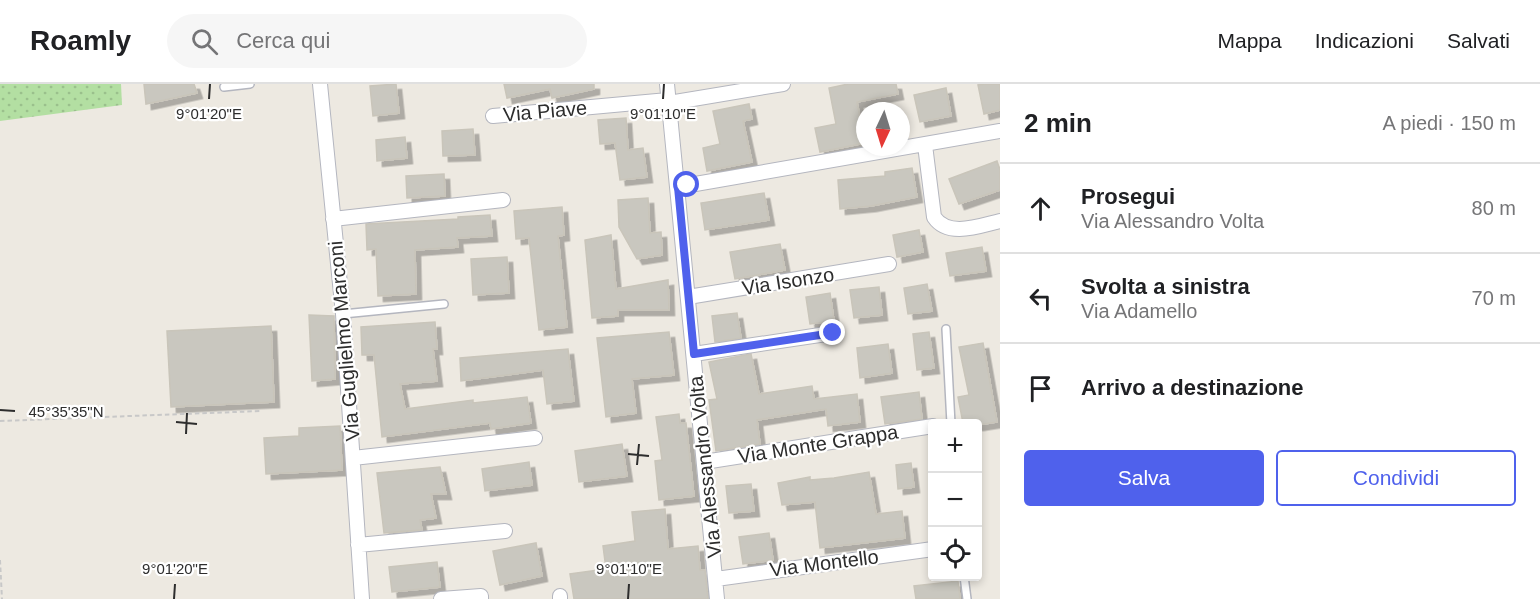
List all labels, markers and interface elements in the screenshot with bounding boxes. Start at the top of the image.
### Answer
search box [167,14,587,68]
text: Roamly [30,25,131,56]
icon: search [188,25,221,58]
text: Cerca qui [236,28,330,53]
text: Mappa [1218,29,1282,52]
text: Indicazioni [1315,29,1414,52]
text: Salvati [1447,29,1510,52]
street label: Via Piave [502,96,588,126]
north arrow [856,102,910,156]
text: 9°01'20"E [176,105,242,122]
text: 9°01'10"E [630,105,696,122]
text: 2 min [1024,108,1092,138]
text: A piedi · 150 m [1383,112,1516,134]
route start [673,171,699,197]
text: Prosegui [1081,184,1175,209]
icon: ahead [1024,192,1057,225]
text: 80 m [1472,197,1516,219]
text: Via Alessandro Volta [1081,210,1264,232]
street label: Via Guglielmo Marconi [324,240,364,442]
street label: Via Isonzo [740,263,836,299]
text: Svolta a sinistra [1081,274,1250,299]
icon: left [1024,282,1057,315]
text: 70 m [1472,287,1516,309]
text: Via Adamello [1081,300,1197,322]
route end [819,319,845,345]
icon: arrive [1024,372,1057,405]
street label: Via Alessandro Volta [684,374,726,559]
text: Arrivo a destinazione [1081,375,1304,400]
text: 45°35'35"N [28,403,104,420]
map controls [928,419,982,581]
button: + [928,419,982,473]
street label: Via Monte Grappa [736,420,901,468]
button: Salva [1024,450,1264,506]
button: Condividi [1276,450,1516,506]
button: − [928,473,982,527]
button: locate [928,527,982,581]
street label: Via Montello [768,545,880,581]
text: 9°01'20"E [142,560,208,577]
text: 9°01'10"E [596,560,662,577]

